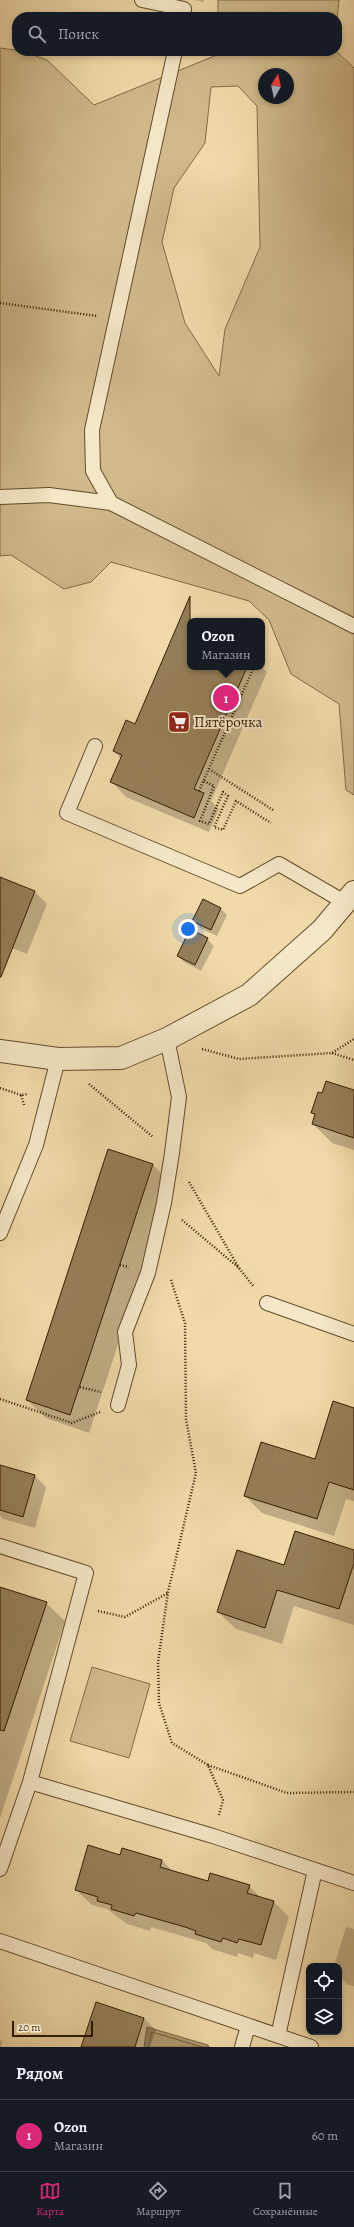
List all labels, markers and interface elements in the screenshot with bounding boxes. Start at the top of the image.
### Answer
search box [12,12,342,56]
icon: search [26,23,48,45]
text: Поиск [58,24,99,44]
north arrow [258,68,294,104]
popup [187,618,265,670]
text: Ozon [201,626,235,646]
text: Магазин [201,646,251,663]
pin: 1 [213,683,239,713]
supermarket icon: Пятёрочка [166,709,192,735]
place label: Пятёрочка [194,712,263,732]
your location [178,919,198,939]
map controls [306,1963,342,2035]
button: locate [306,1963,342,1999]
button: layers [306,1999,342,2035]
scale bar [12,2019,93,2038]
text: 20 m [18,2020,40,2035]
text: Рядом [16,2062,63,2085]
text: Ozon [54,2117,87,2137]
text: 1 [27,2127,31,2144]
text: 60 m [312,2127,338,2144]
text: Магазин [54,2137,103,2154]
tab: Карта [36,2180,64,2219]
tab: Маршрут [136,2180,181,2219]
tab: Сохранённые [253,2180,318,2219]

